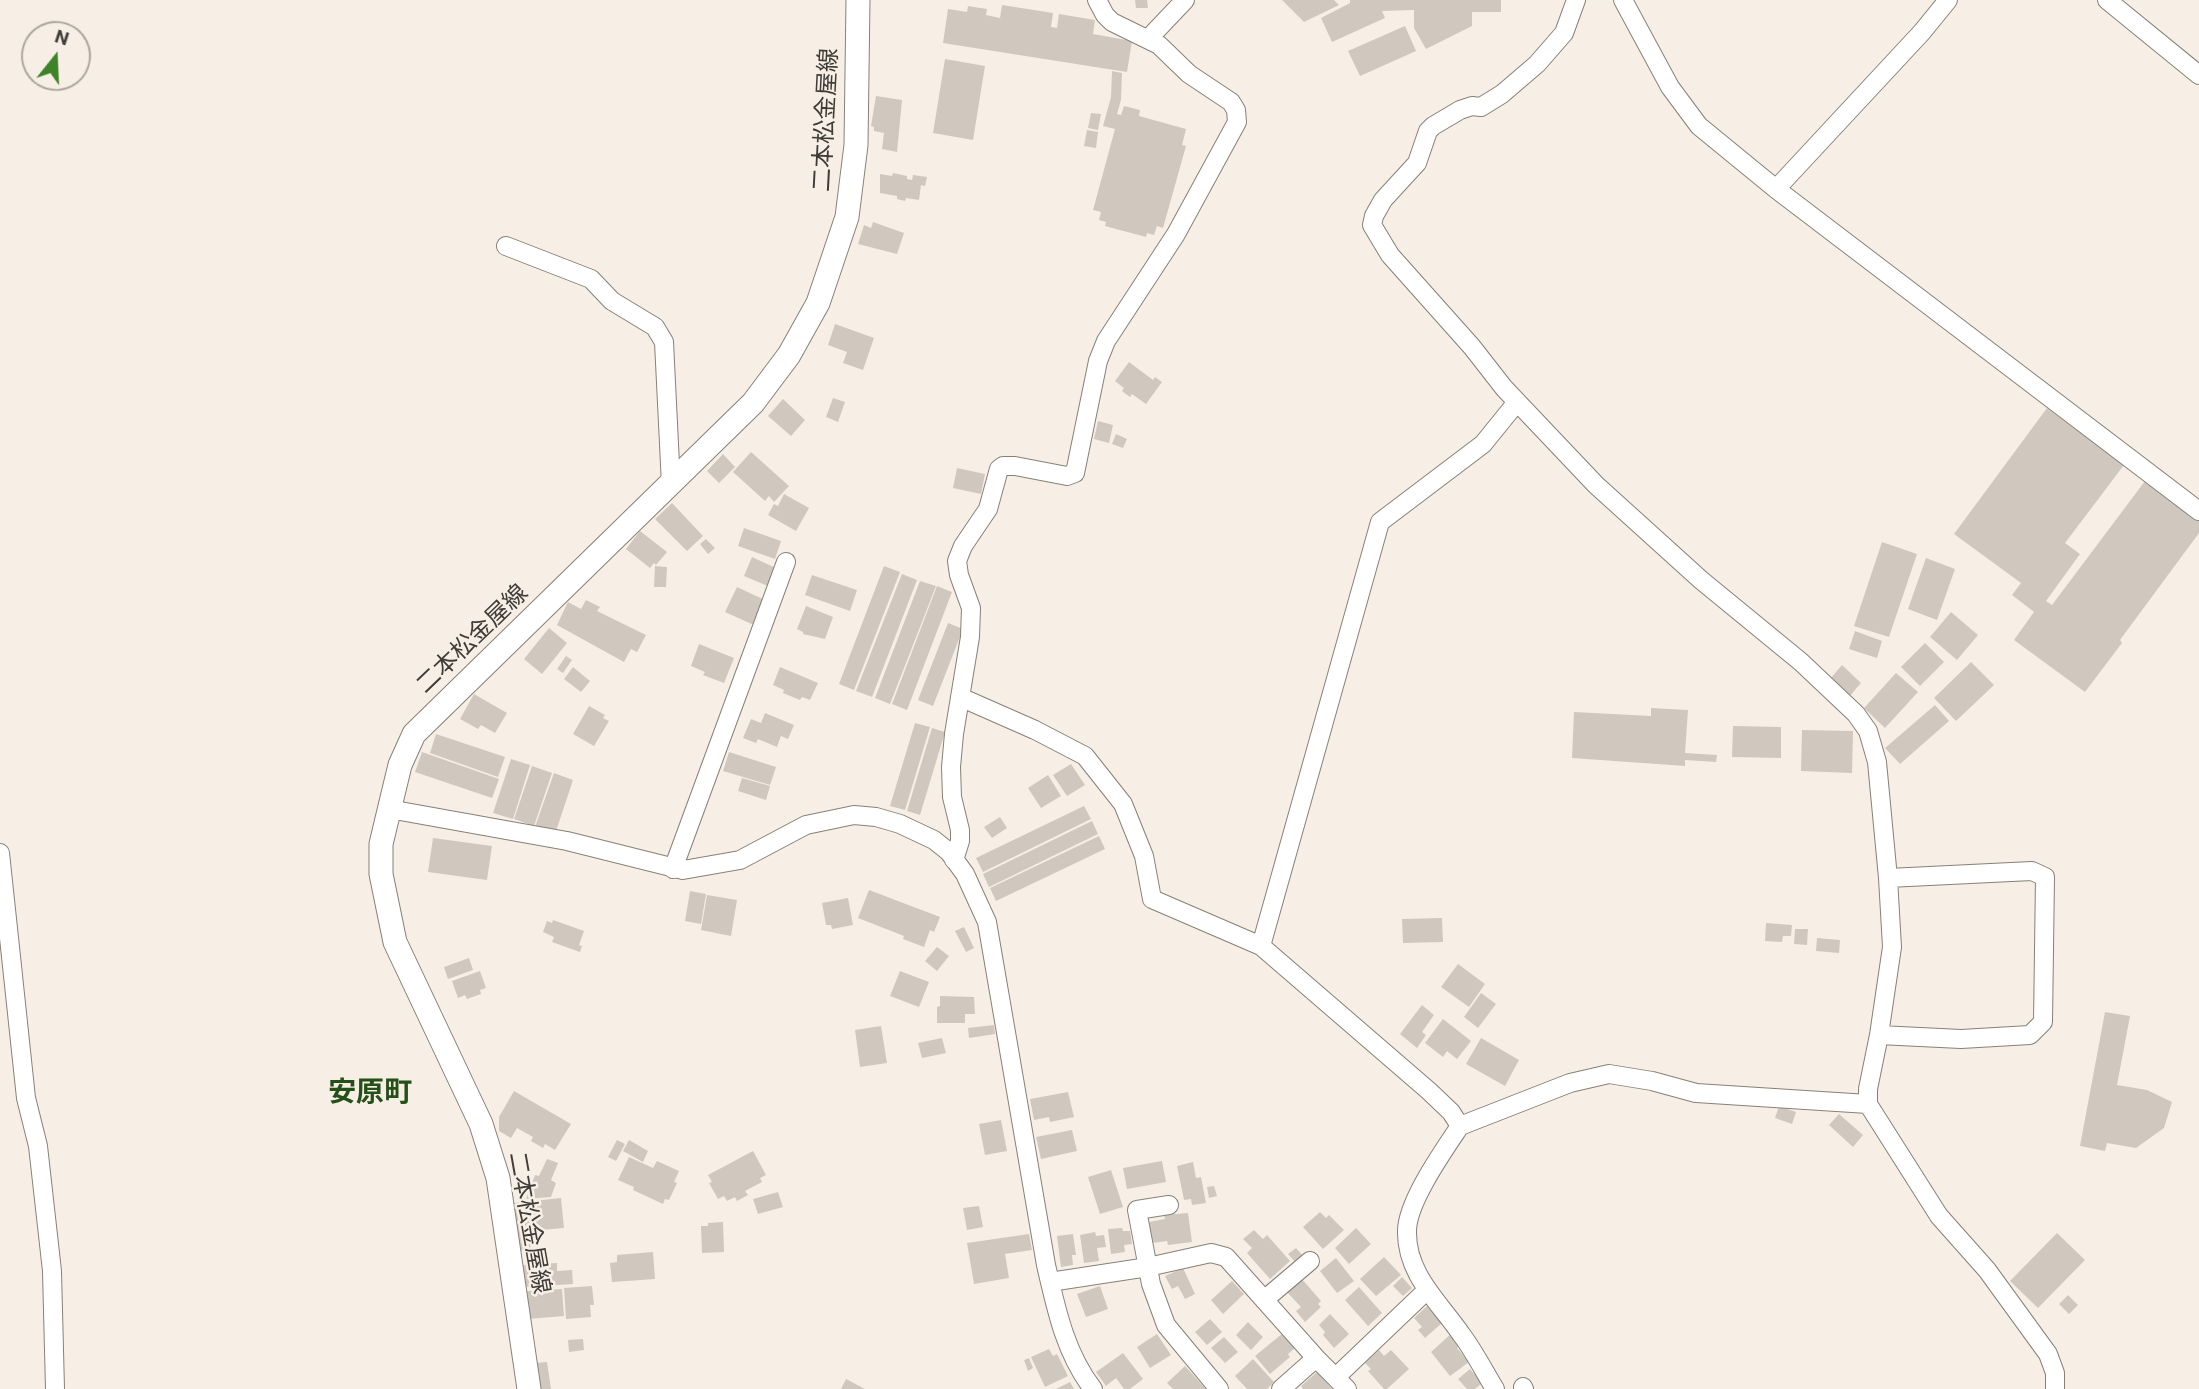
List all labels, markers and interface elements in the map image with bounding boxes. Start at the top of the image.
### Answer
north arrow [21,21,91,91]
text: N [52,24,72,50]
street label: 二本松金屋線 [809,47,845,193]
street label: 二本松金屋線 [411,580,535,700]
district label: 安原町 [328,1077,412,1111]
street label: 二本松金屋線 [501,1150,555,1296]

